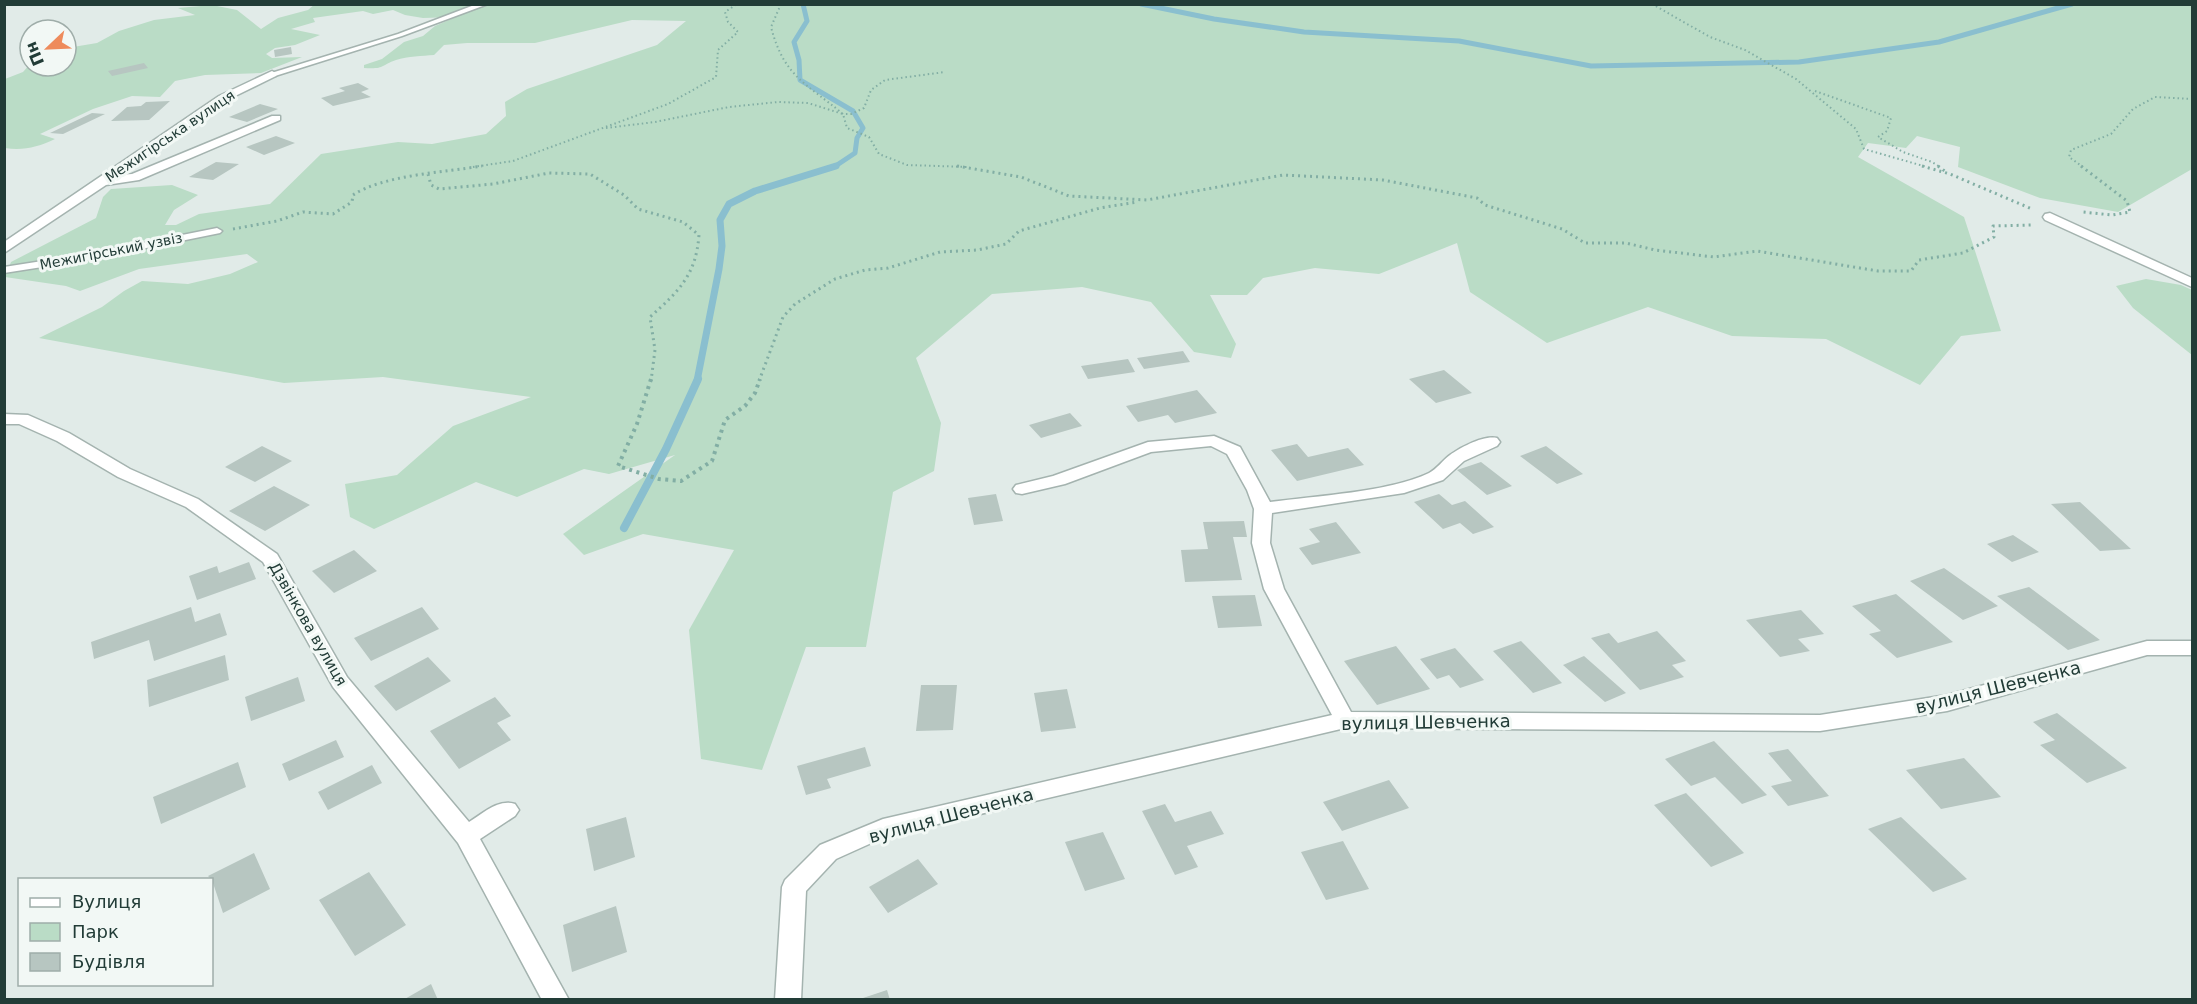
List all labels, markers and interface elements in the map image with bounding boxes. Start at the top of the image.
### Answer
north arrow [18,18,78,78]
text: Пн [21,39,48,69]
street label: Межигірська вулиця [102,87,238,185]
street label: Межигірський узвіз [38,229,184,273]
street label: Дзвінкова вулиця [265,559,351,689]
street label: вулиця Шевченка [1913,656,2083,718]
street label: вулиця Шевченка [1341,710,1511,734]
street label: вулиця Шевченка [866,783,1036,847]
legend [18,878,213,986]
text: Вулиця [72,891,141,912]
text: Парк [72,921,119,942]
text: Будівля [72,951,145,972]

